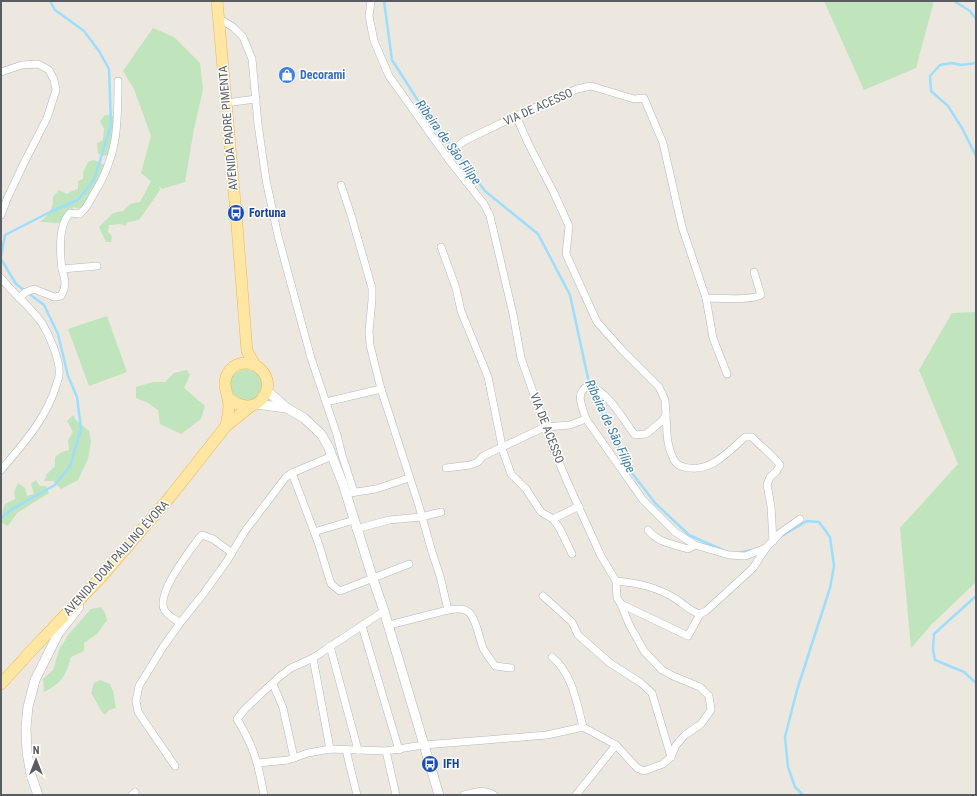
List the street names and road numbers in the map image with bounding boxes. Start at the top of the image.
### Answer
street label: AVENIDA PADRE PIMENTA [216,65,240,191]
street label: VIA DE ACESSO [501,85,575,129]
street label: VIA DE ACESSO [527,391,567,465]
street label: AVENIDA DOM PAULINO ÉVORA [60,497,172,619]

